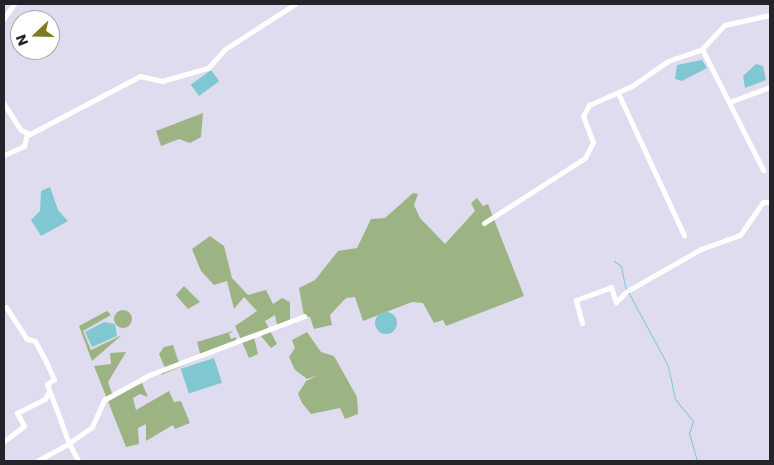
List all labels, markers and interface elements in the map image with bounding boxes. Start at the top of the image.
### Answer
north arrow [10,10,60,60]
text: N [11,32,33,49]

